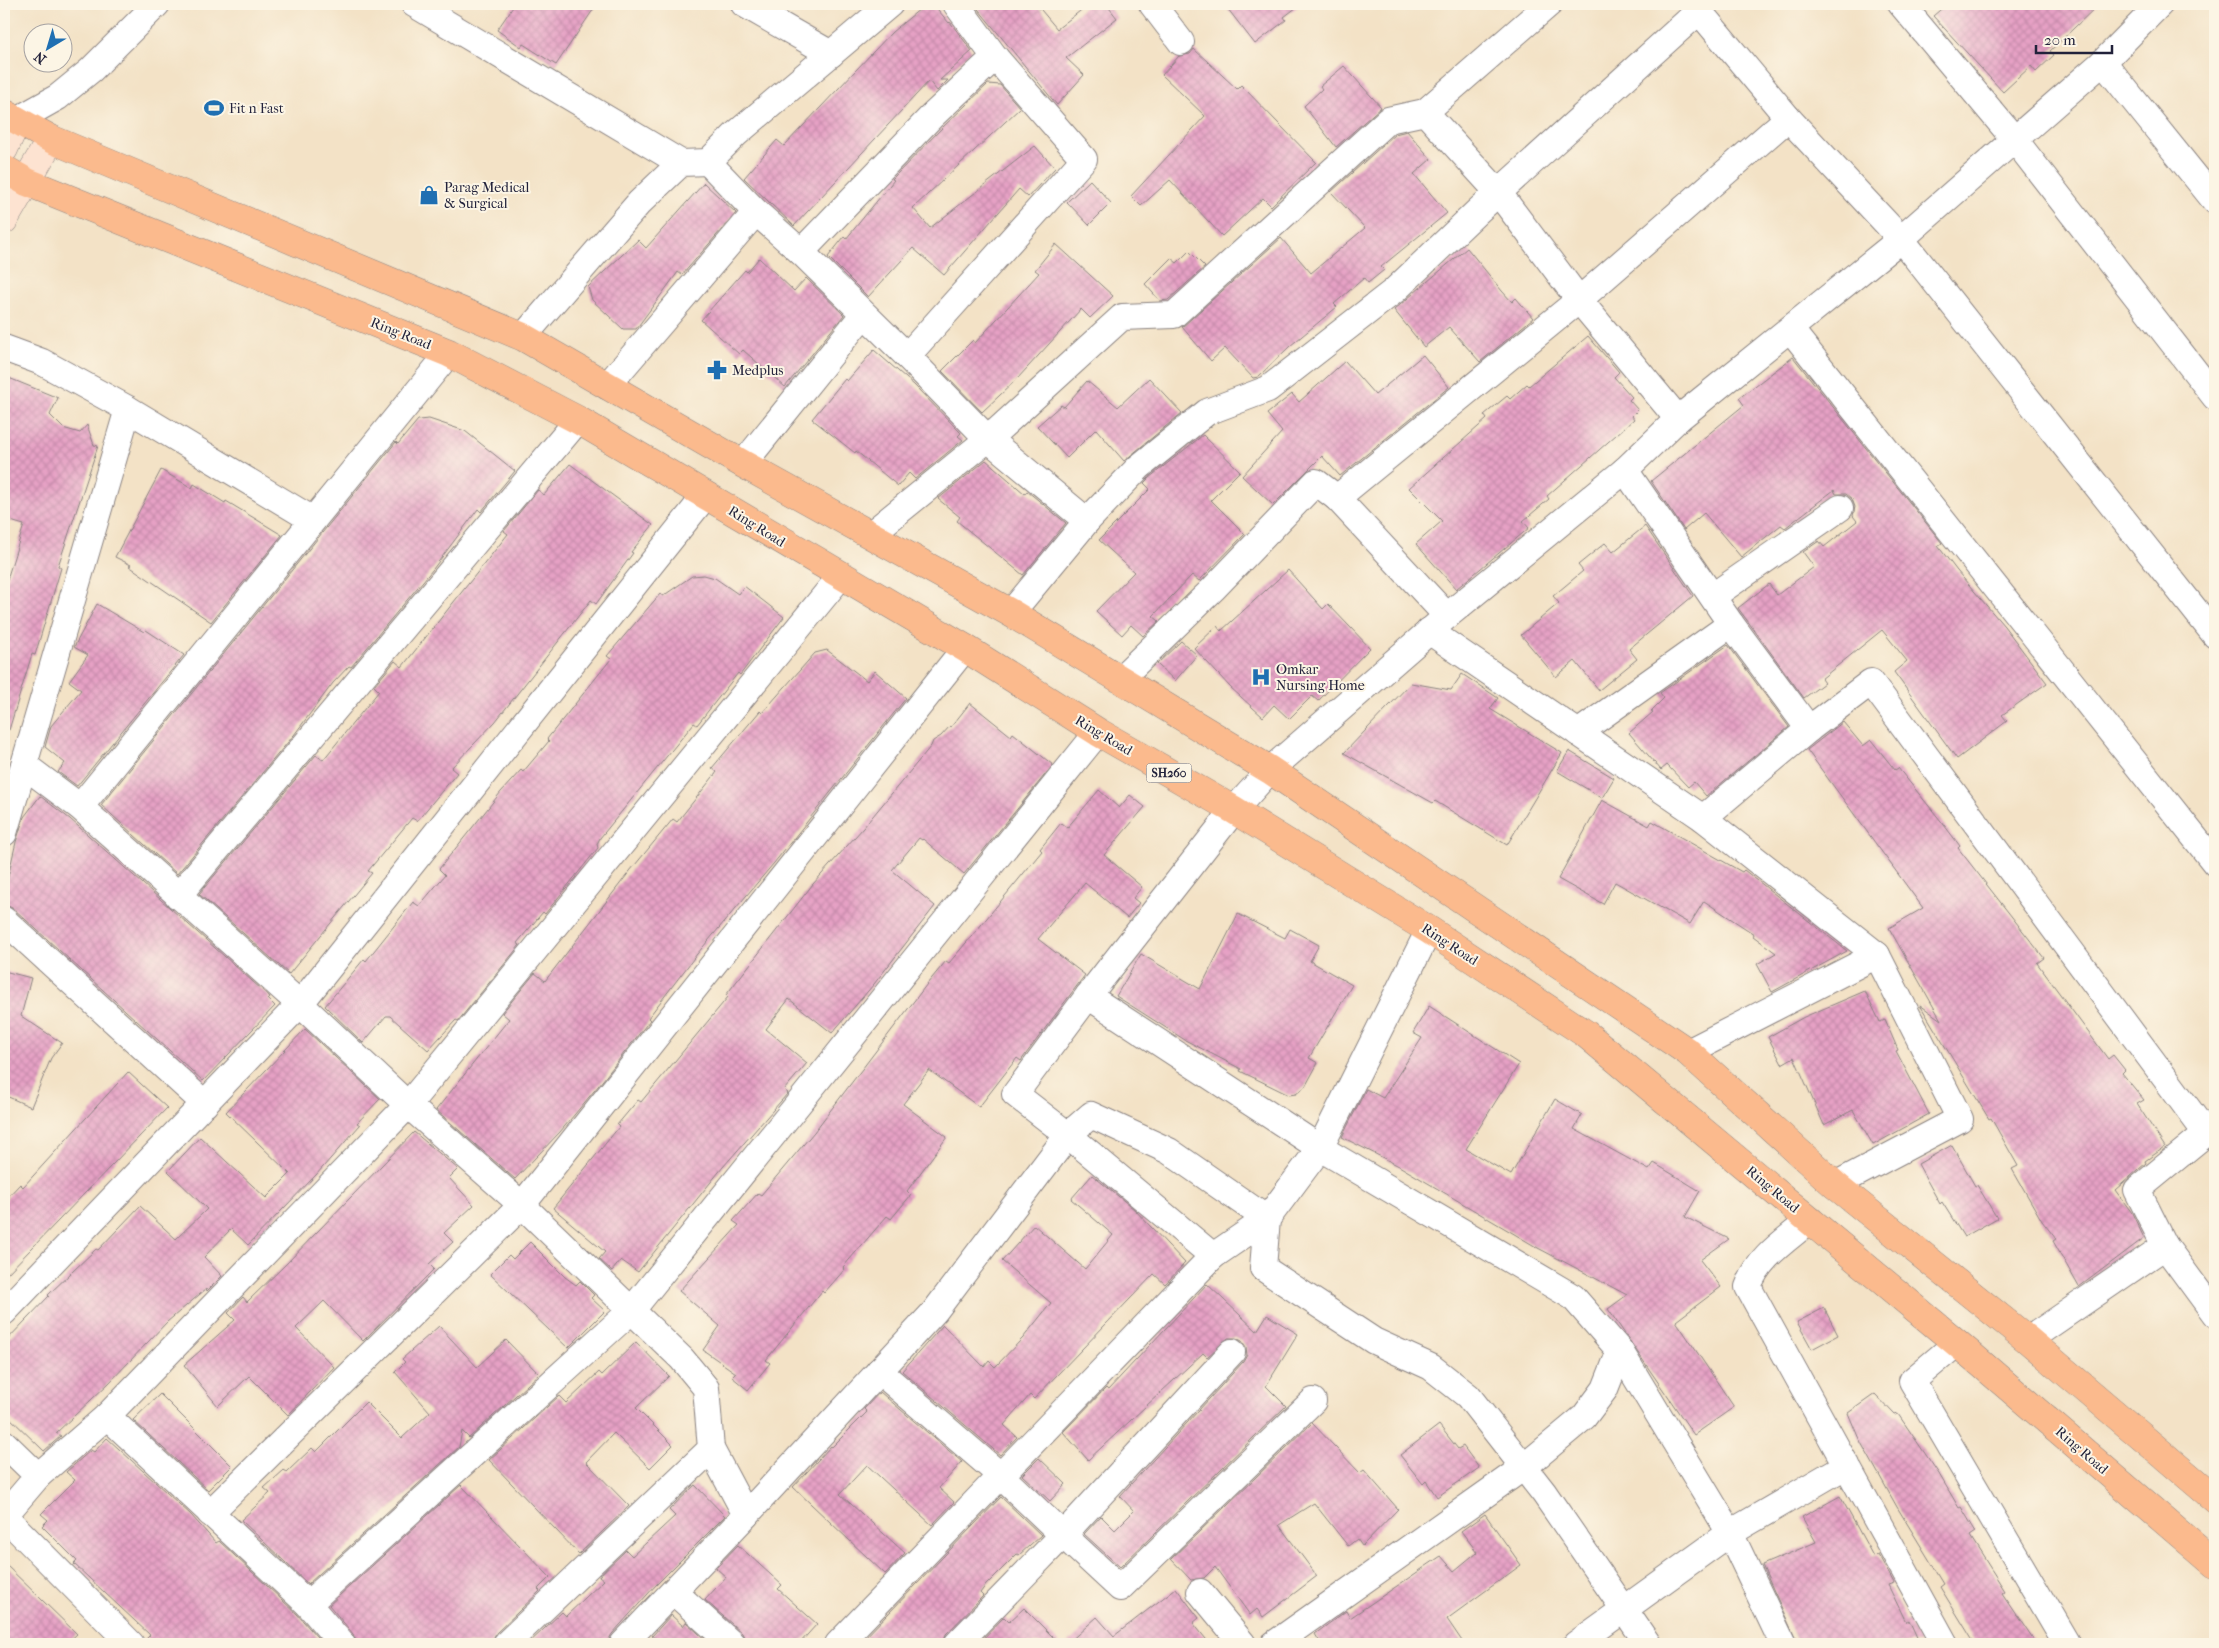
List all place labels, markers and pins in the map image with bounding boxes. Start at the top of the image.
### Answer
sports icon: Fit n Fast [203,97,225,119]
place label: Fit n Fast [229,100,284,117]
place label: Parag Medical & Surgical [444,179,530,212]
shop icon: Parag Medical & Surgical [418,184,440,206]
pharmacy icon: Medplus [706,359,728,381]
place label: Medplus [732,362,784,379]
place label: Omkar Nursing Home [1276,661,1365,694]
hospital icon: Omkar Nursing Home [1250,666,1272,688]

